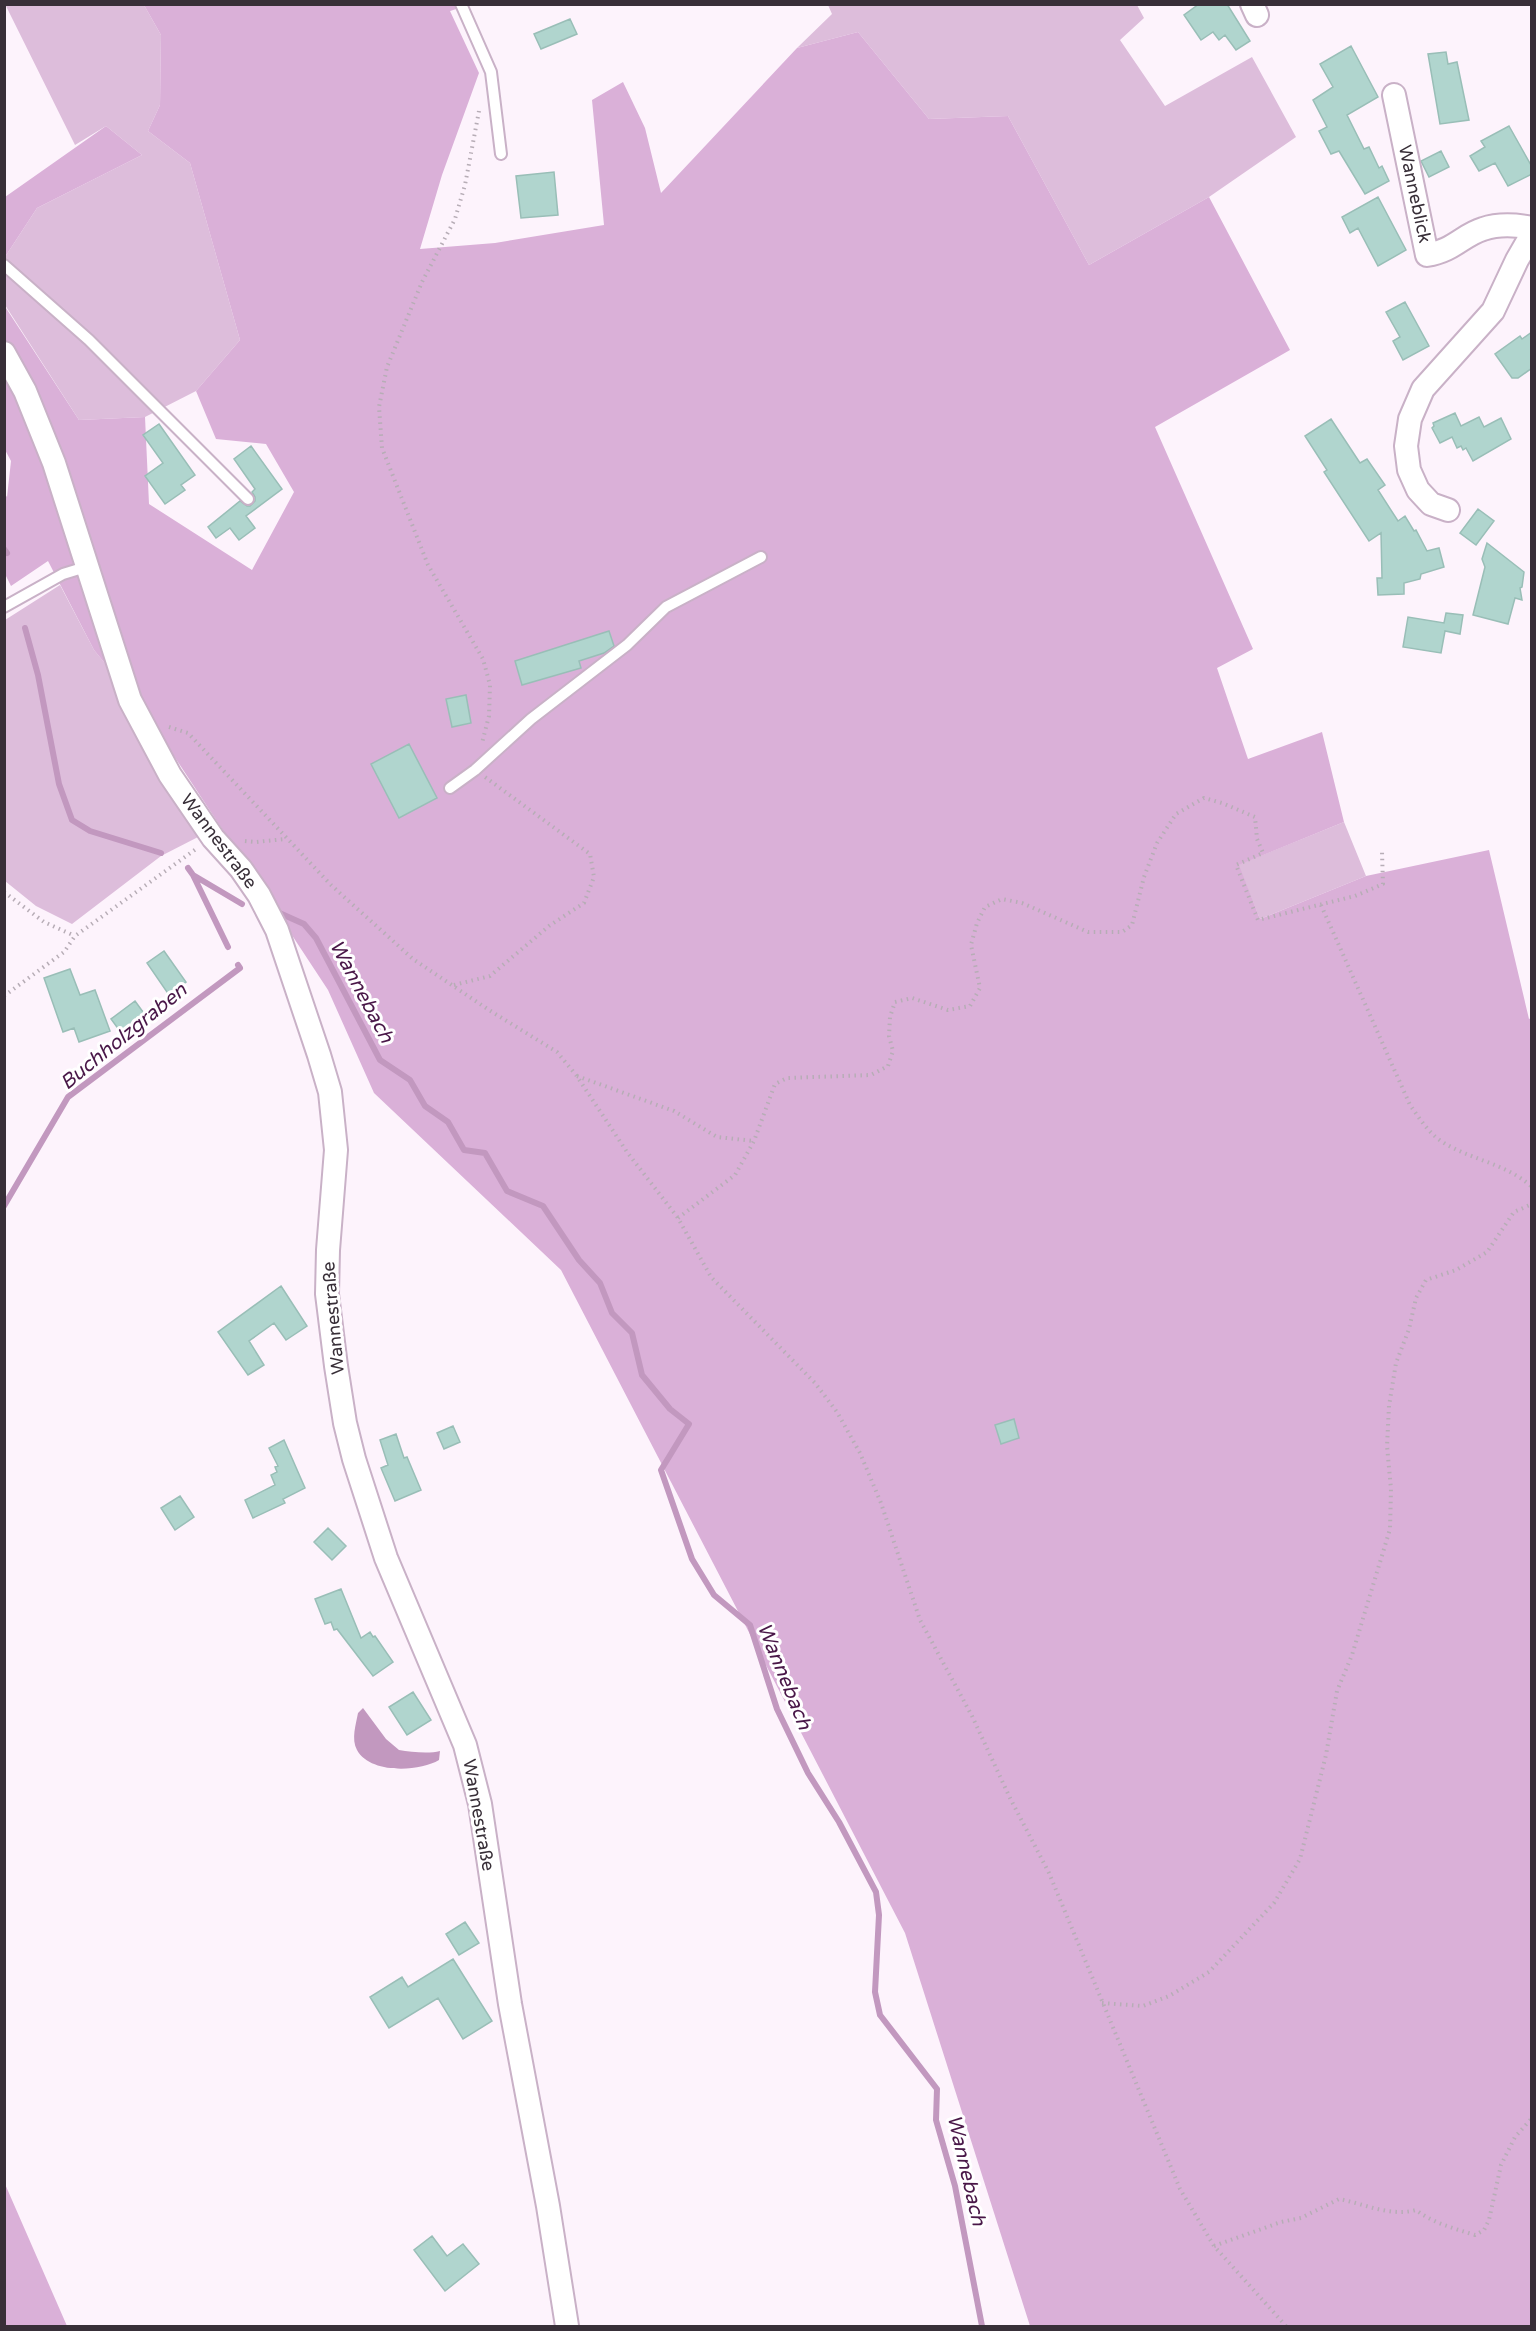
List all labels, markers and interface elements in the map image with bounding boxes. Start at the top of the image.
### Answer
street label: Wanneblick [1394,143,1436,245]
street label: Wannestraße [176,789,262,893]
water label: Wannebach [324,936,399,1048]
water label: Buchholzgraben [56,978,192,1095]
street label: Wannestraße [317,1261,349,1375]
water label: Wannebach [752,1619,817,1734]
street label: Wannestraße [458,1757,500,1873]
water label: Wannebach [942,2112,991,2229]

